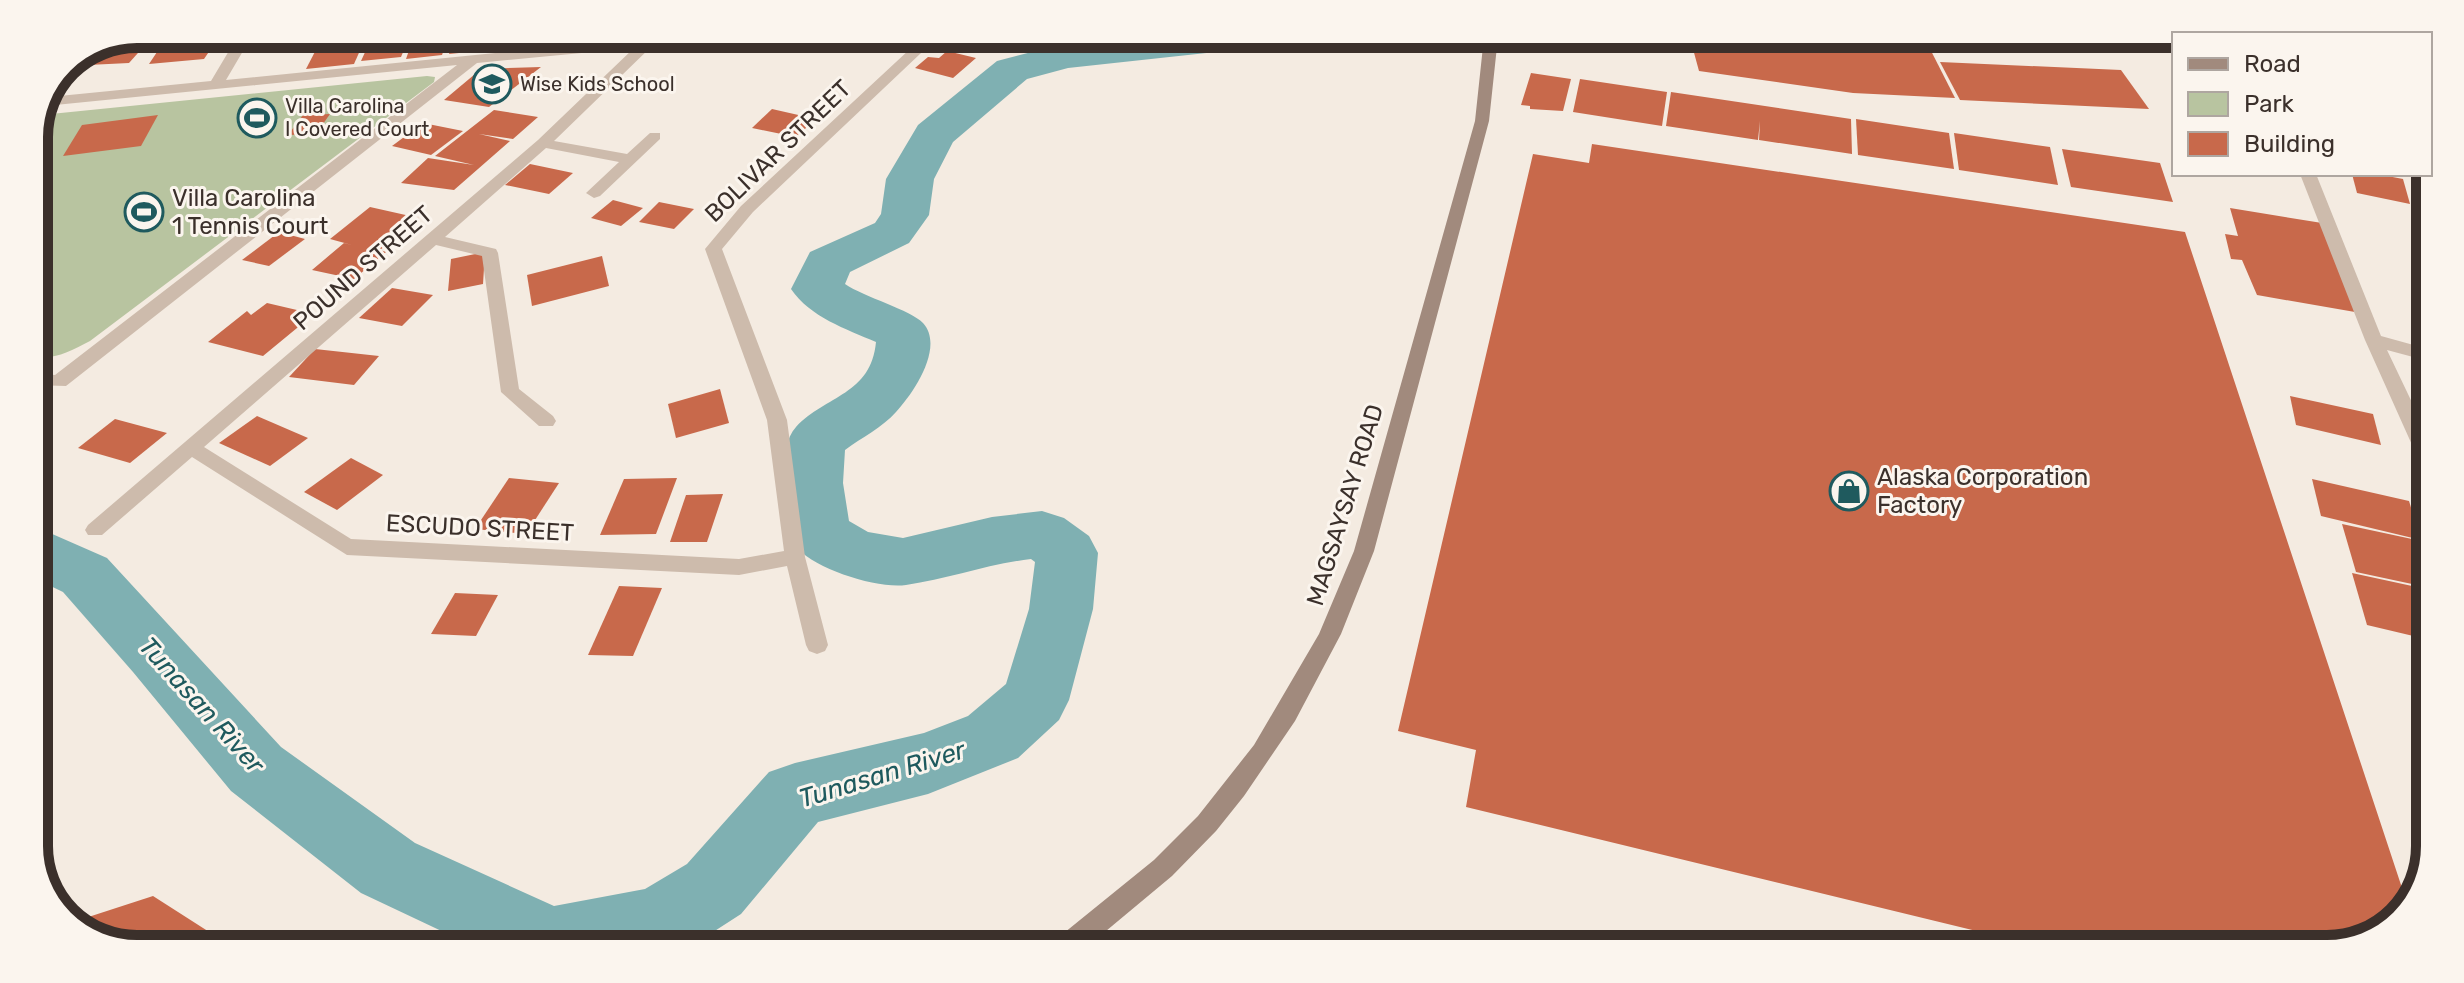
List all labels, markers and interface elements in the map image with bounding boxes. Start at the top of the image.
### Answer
legend [2172,32,2432,176]
text: Road [2244,50,2301,78]
school or university icon: Wise Kids School [471,63,513,105]
place label: Wise Kids School [520,72,675,96]
street label: BOLIVAR STREET [699,74,857,228]
text: Park [2244,90,2295,118]
place label: Villa Carolina I Covered Court [285,94,430,141]
sports icon: Villa Carolina I Covered Court [236,97,278,139]
text: Building [2244,130,2335,158]
place label: Villa Carolina 1 Tennis Court [172,184,328,240]
sports icon: Villa Carolina 1 Tennis Court [123,191,165,233]
street label: POUND STREET [288,200,438,336]
street label: MAGSAYSAY ROAD [1301,401,1389,609]
place label: Alaska Corporation Factory [1877,463,2088,519]
shop icon: Alaska Corporation Factory [1828,470,1870,512]
street label: ESCUDO STREET [385,509,575,547]
water label: Tunasan River [132,631,272,781]
water label: Tunasan River [795,734,970,815]

